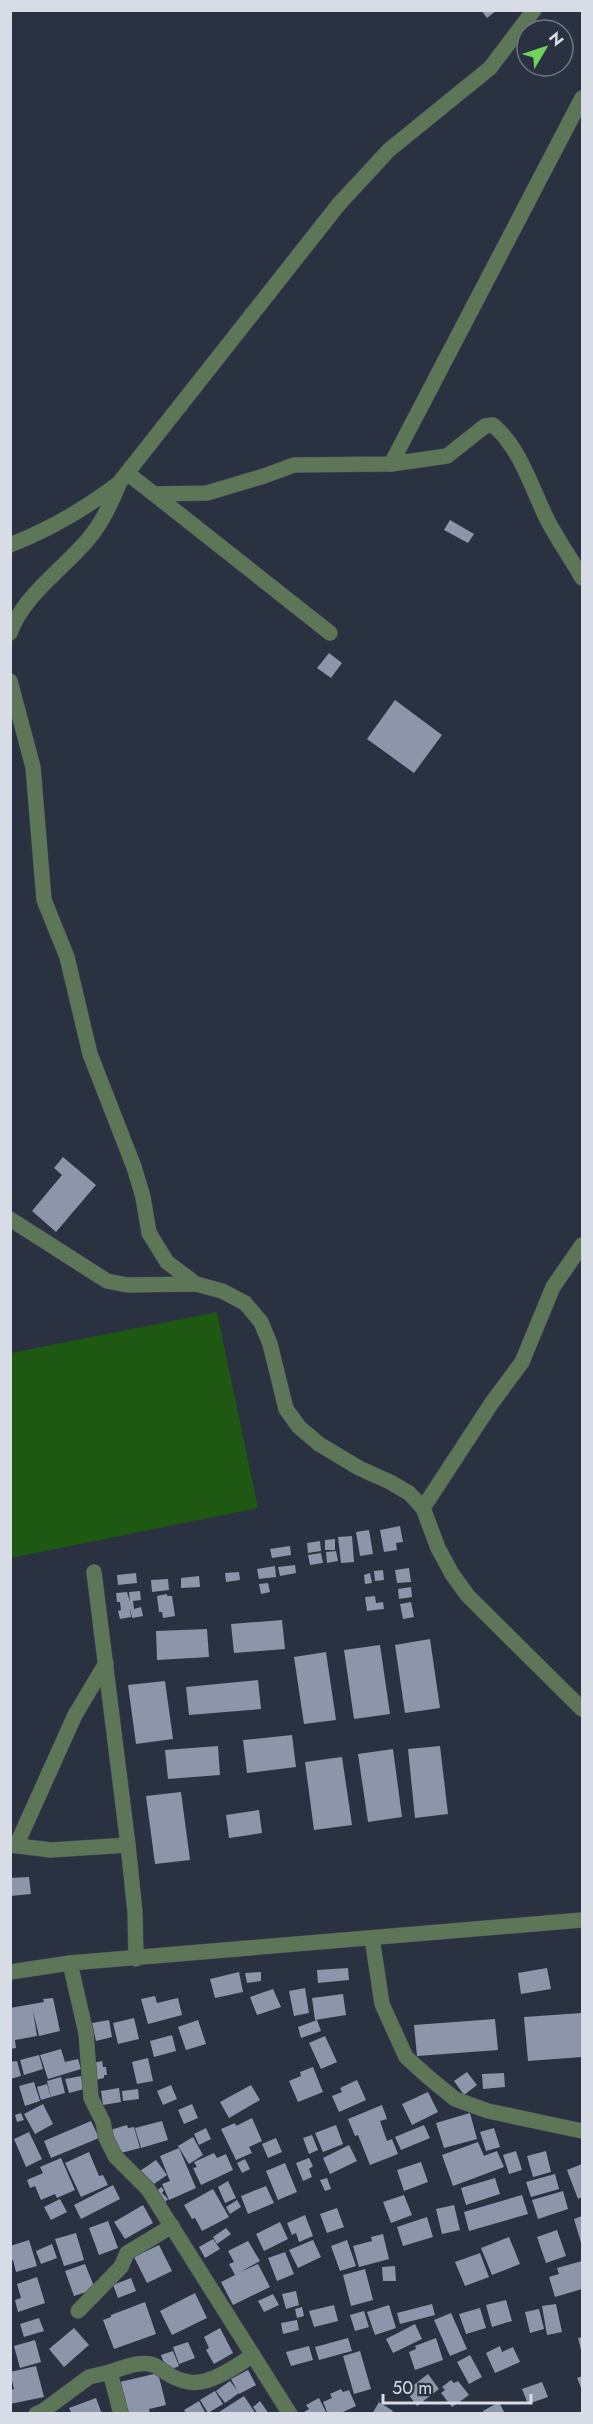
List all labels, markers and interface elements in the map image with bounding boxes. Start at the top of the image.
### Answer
north arrow [515,18,575,78]
text: N [543,27,569,51]
scale bar [383,2367,532,2405]
text: 50 m [392,2375,432,2401]

